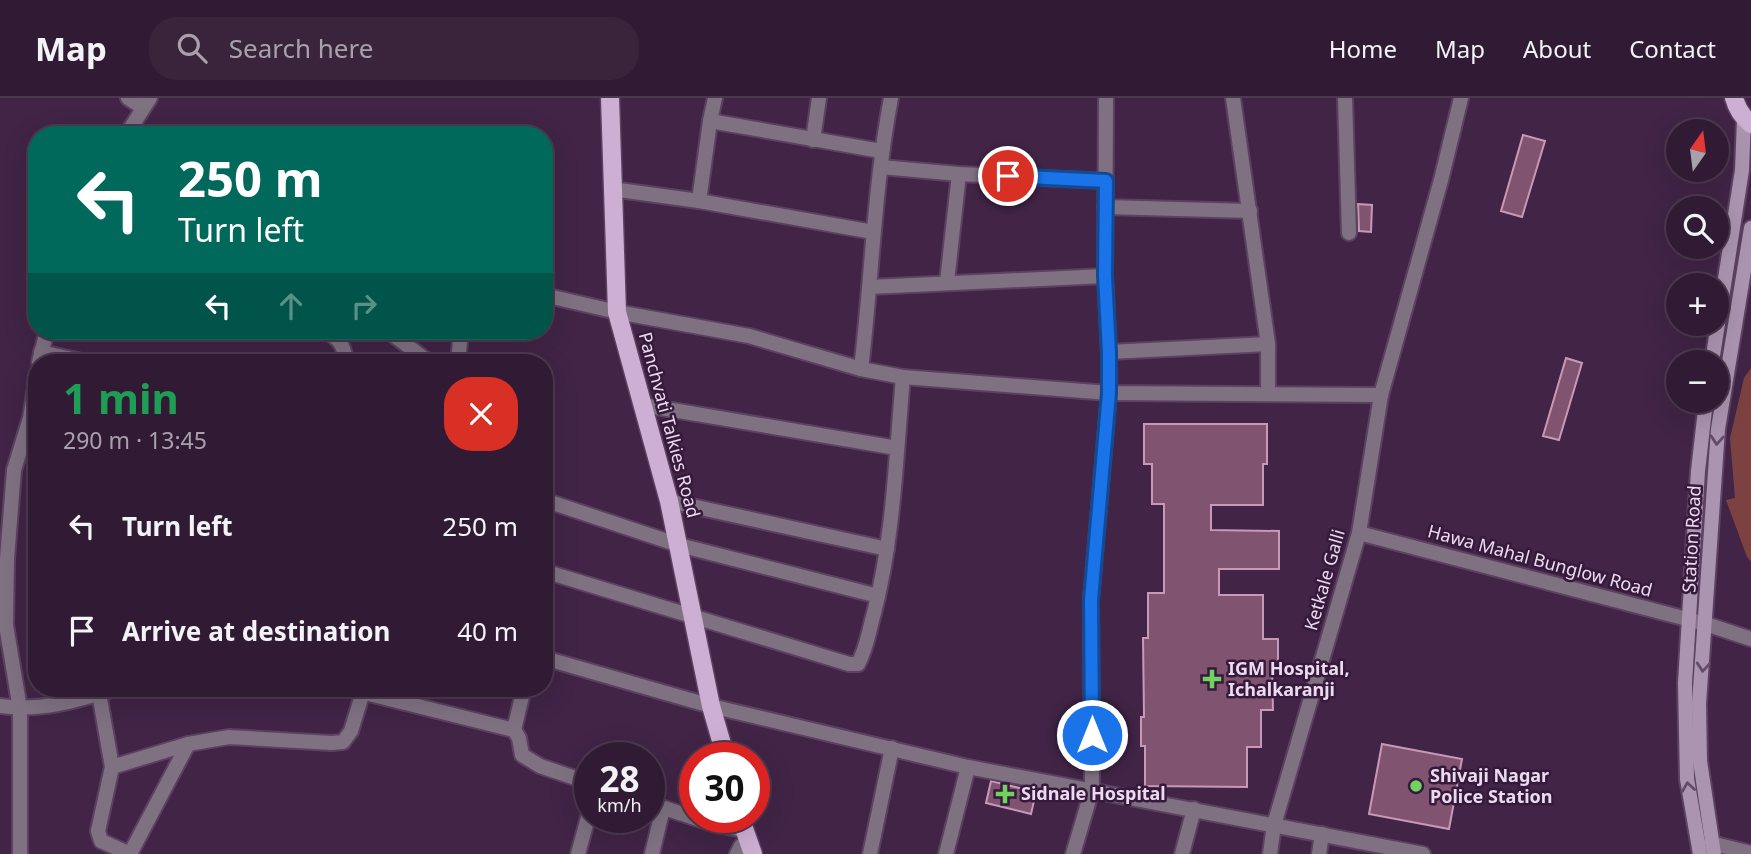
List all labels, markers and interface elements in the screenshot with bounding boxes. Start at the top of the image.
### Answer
search box [149,17,639,80]
text: Map [35,26,107,71]
icon: search [173,29,211,67]
text: Search here [229,30,373,66]
text: Home [1329,32,1397,65]
text: Map [1435,32,1485,65]
text: About [1523,32,1591,65]
text: Contact [1629,32,1716,65]
north arrow [1666,119,1729,182]
map controls [1666,119,1729,413]
text: 250 m [178,145,323,211]
pin [978,146,1038,206]
icon: left [63,154,154,245]
icon: arrive [989,157,1027,195]
button: search [1666,196,1729,259]
text: Turn left [178,208,304,251]
button: + [1666,273,1729,336]
icon: left [199,287,237,325]
icon: ahead [272,287,310,325]
icon: right [345,287,383,325]
street label: Panchvati Talkies Road [634,329,706,520]
button: − [1666,350,1729,413]
text: 1 min [63,369,179,426]
button: close [444,377,518,451]
text: 290 m · 13:45 [63,424,207,456]
one-way arrow [1710,435,1725,446]
street label: Station Road [1676,485,1706,593]
icon: left [63,507,101,545]
text: Turn left [122,508,233,544]
text: 250 m [442,508,518,544]
street label: Hawa Mahal Bunglow Road [1425,518,1655,602]
street label: Ketkale Galli [1298,526,1350,633]
icon: arrive [63,612,101,650]
text: Arrive at destination [122,613,391,649]
text: 40 m [457,613,518,649]
place label: IGM Hospital, Ichalkaranji [1228,656,1350,701]
one-way arrow [1696,662,1711,673]
marker: IGM Hospital, Ichalkaranji [1202,669,1222,689]
position arrow [1055,698,1129,772]
speed limit sign: 30 [679,742,770,833]
text: 28 [599,755,640,802]
place label: Shivaji Nagar Police Station [1430,763,1553,808]
marker: Shivaji Nagar Police Station [1408,778,1424,794]
place label: Sidnale Hospital [1021,781,1166,805]
one-way arrow [1681,781,1696,793]
marker: Sidnale Hospital [995,784,1015,804]
text: km/h [597,793,642,817]

